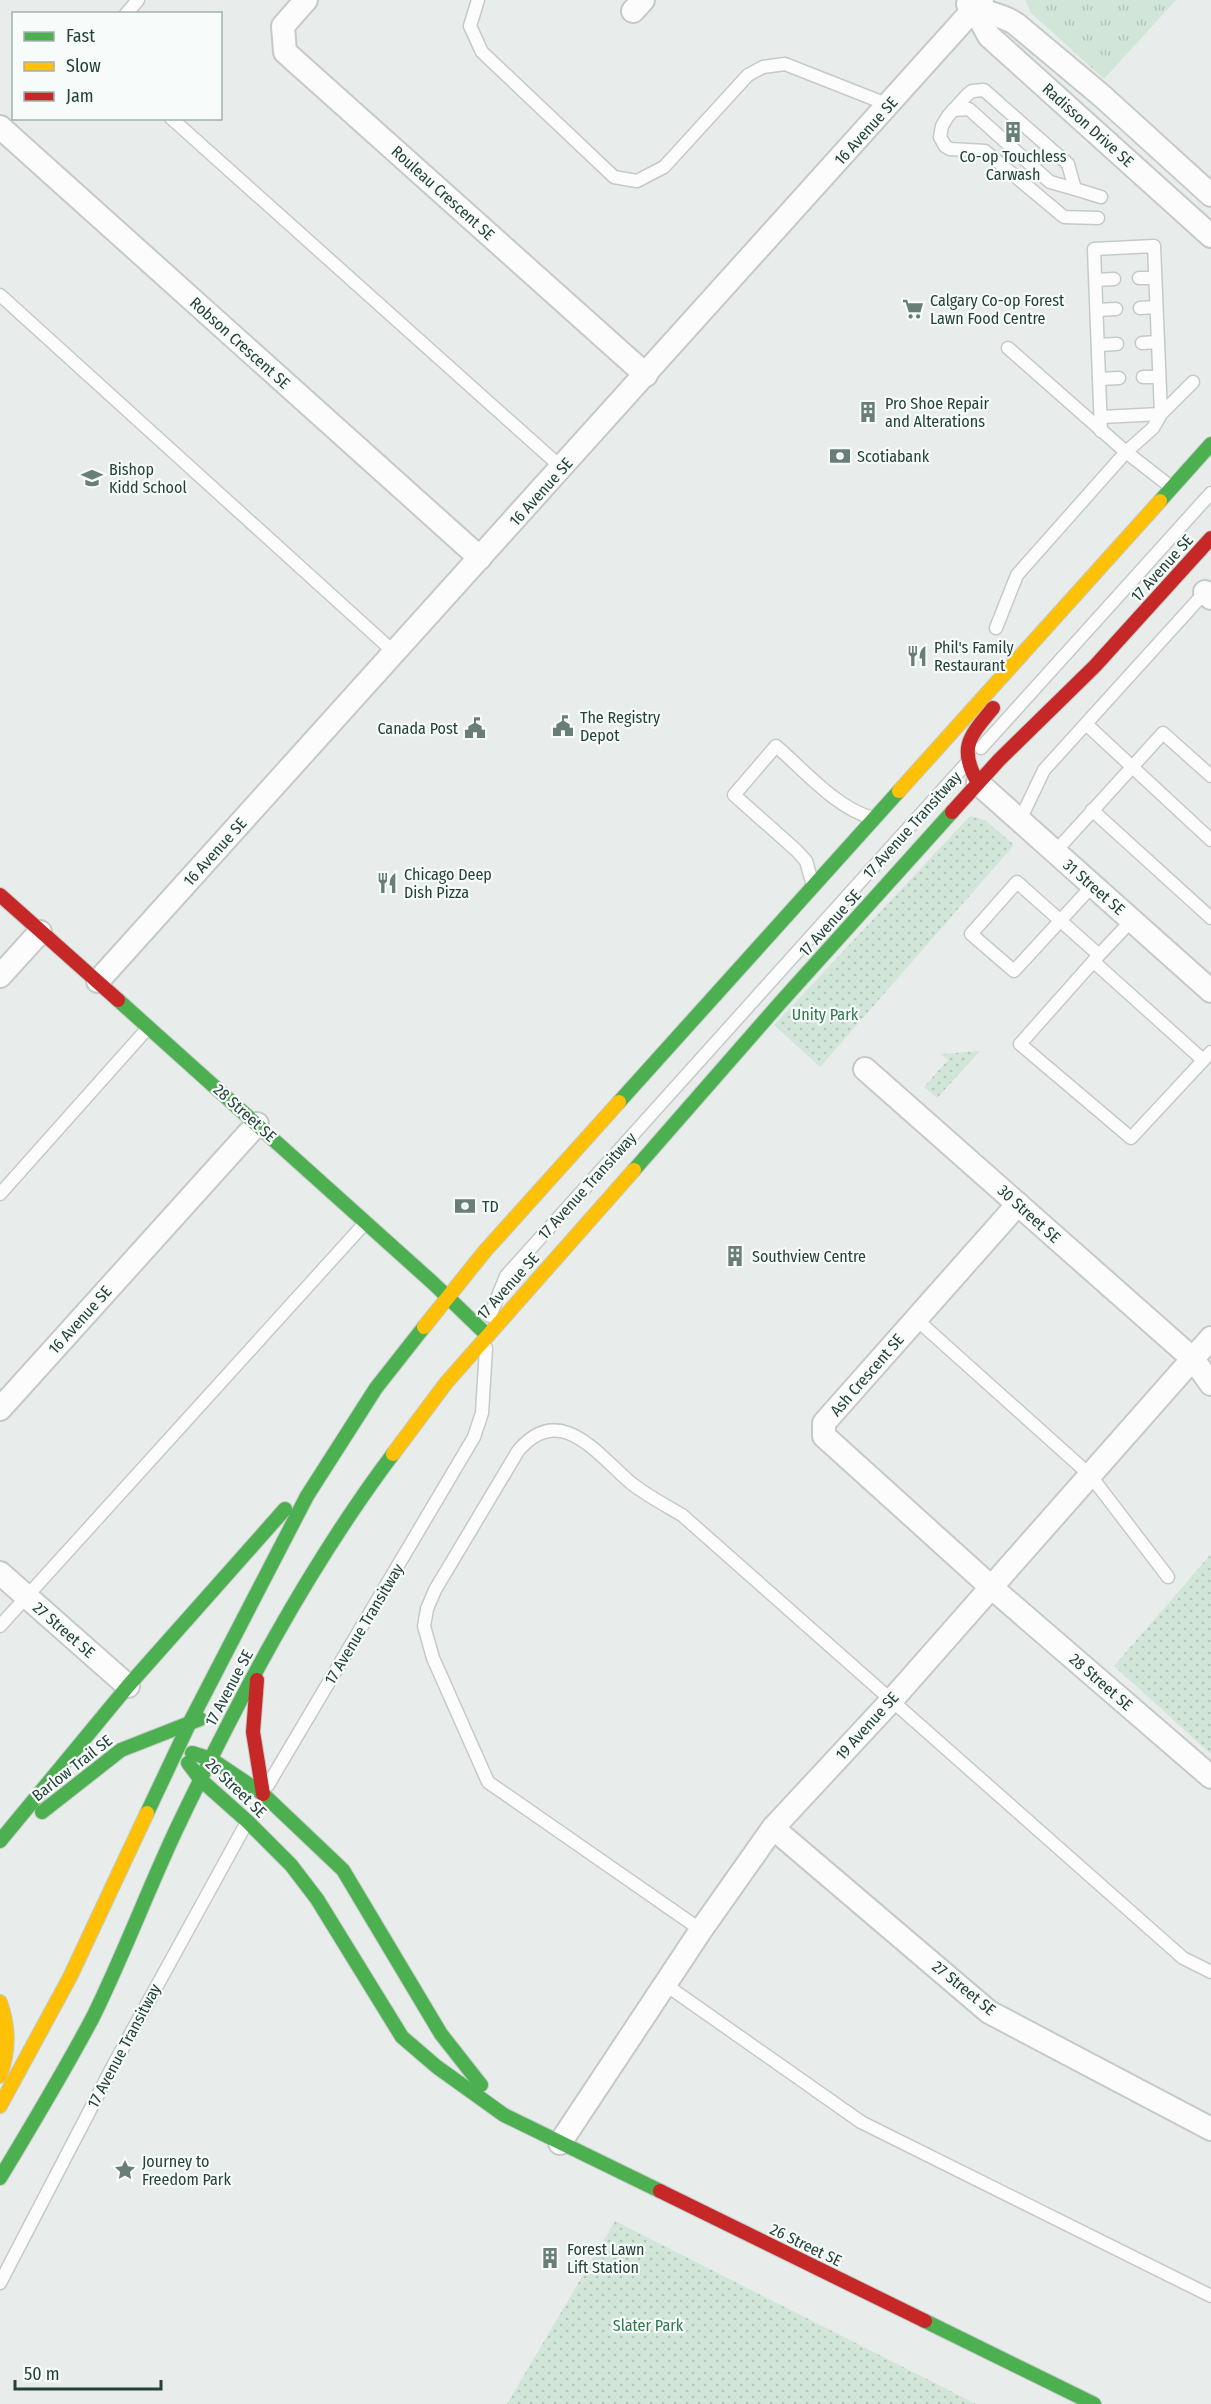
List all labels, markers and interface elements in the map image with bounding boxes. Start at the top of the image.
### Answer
legend [12,12,222,120]
text: Fast [66,25,95,47]
text: Slow [66,55,101,77]
street label: Radisson Drive SE [1038,79,1138,171]
text: Jam [66,85,94,107]
street label: 16 Avenue SE [830,93,902,169]
building icon: Co-op Touchless Carwash [1001,120,1025,144]
street label: Rouleau Crescent SE [388,142,498,244]
place label: Co-op Touchless Carwash [960,147,1067,184]
place label: Calgary Co-op Forest Lawn Food Centre [930,291,1065,328]
street label: Robson Crescent SE [186,293,294,393]
supermarket icon: Calgary Co-op Forest Lawn Food Centre [901,297,925,321]
place label: Pro Shoe Repair and Alterations [885,394,989,431]
building icon: Pro Shoe Repair and Alterations [856,400,880,424]
bank icon: Scotiabank [828,444,852,468]
place label: Scotiabank [857,447,930,466]
street label: 16 Avenue SE [505,454,577,530]
place label: Bishop Kidd School [109,460,187,497]
school or university icon: Bishop Kidd School [80,466,104,490]
street label: 17 Avenue SE [1127,531,1197,605]
place label: Phil's Family Restaurant [934,638,1014,675]
restaurant icon: Phil's Family Restaurant [905,644,929,668]
place label: The Registry Depot [580,708,661,745]
public building icon: The Registry Depot [551,714,575,738]
public building icon: Canada Post [463,716,487,740]
place label: Canada Post [377,719,459,738]
street label: 17 Avenue Transitway [859,767,966,883]
street label: 16 Avenue SE [179,814,251,890]
street label: 31 Street SE [1059,855,1129,919]
place label: Chicago Deep Dish Pizza [404,865,492,902]
restaurant icon: Chicago Deep Dish Pizza [375,871,399,895]
street label: 17 Avenue SE [795,886,865,960]
park label: Unity Park [792,1005,859,1024]
street label: 28 Street SE [210,1080,280,1146]
street label: 17 Avenue Transitway [534,1128,641,1244]
street label: 30 Street SE [994,1181,1064,1247]
bank icon: TD [453,1194,477,1218]
place label: TD [482,1197,499,1216]
building icon: Southview Centre [723,1244,747,1268]
place label: Southview Centre [752,1247,866,1266]
street label: 17 Avenue SE [473,1249,543,1323]
street label: 16 Avenue SE [44,1282,116,1358]
street label: Ash Crescent SE [826,1330,908,1420]
street label: 17 Avenue Transitway [320,1559,408,1688]
street label: 27 Street SE [29,1598,99,1662]
street label: 17 Avenue SE [201,1647,257,1729]
street label: 28 Street SE [1066,1649,1136,1715]
street label: 19 Avenue SE [831,1688,903,1764]
street label: Barlow Trail SE [28,1731,116,1805]
street label: 26 Street SE [202,1754,270,1822]
street label: 27 Street SE [929,1957,999,2019]
street label: 17 Avenue Transitway [83,1980,165,2111]
place label: Journey to Freedom Park [142,2152,231,2189]
place icon: Journey to Freedom Park [113,2158,137,2182]
street label: 26 Street SE [767,2220,845,2270]
place label: Forest Lawn Lift Station [567,2240,644,2277]
building icon: Forest Lawn Lift Station [538,2246,562,2270]
park label: Slater Park [613,2316,684,2335]
scale bar [15,2353,160,2391]
text: 50 m [24,2363,60,2385]

